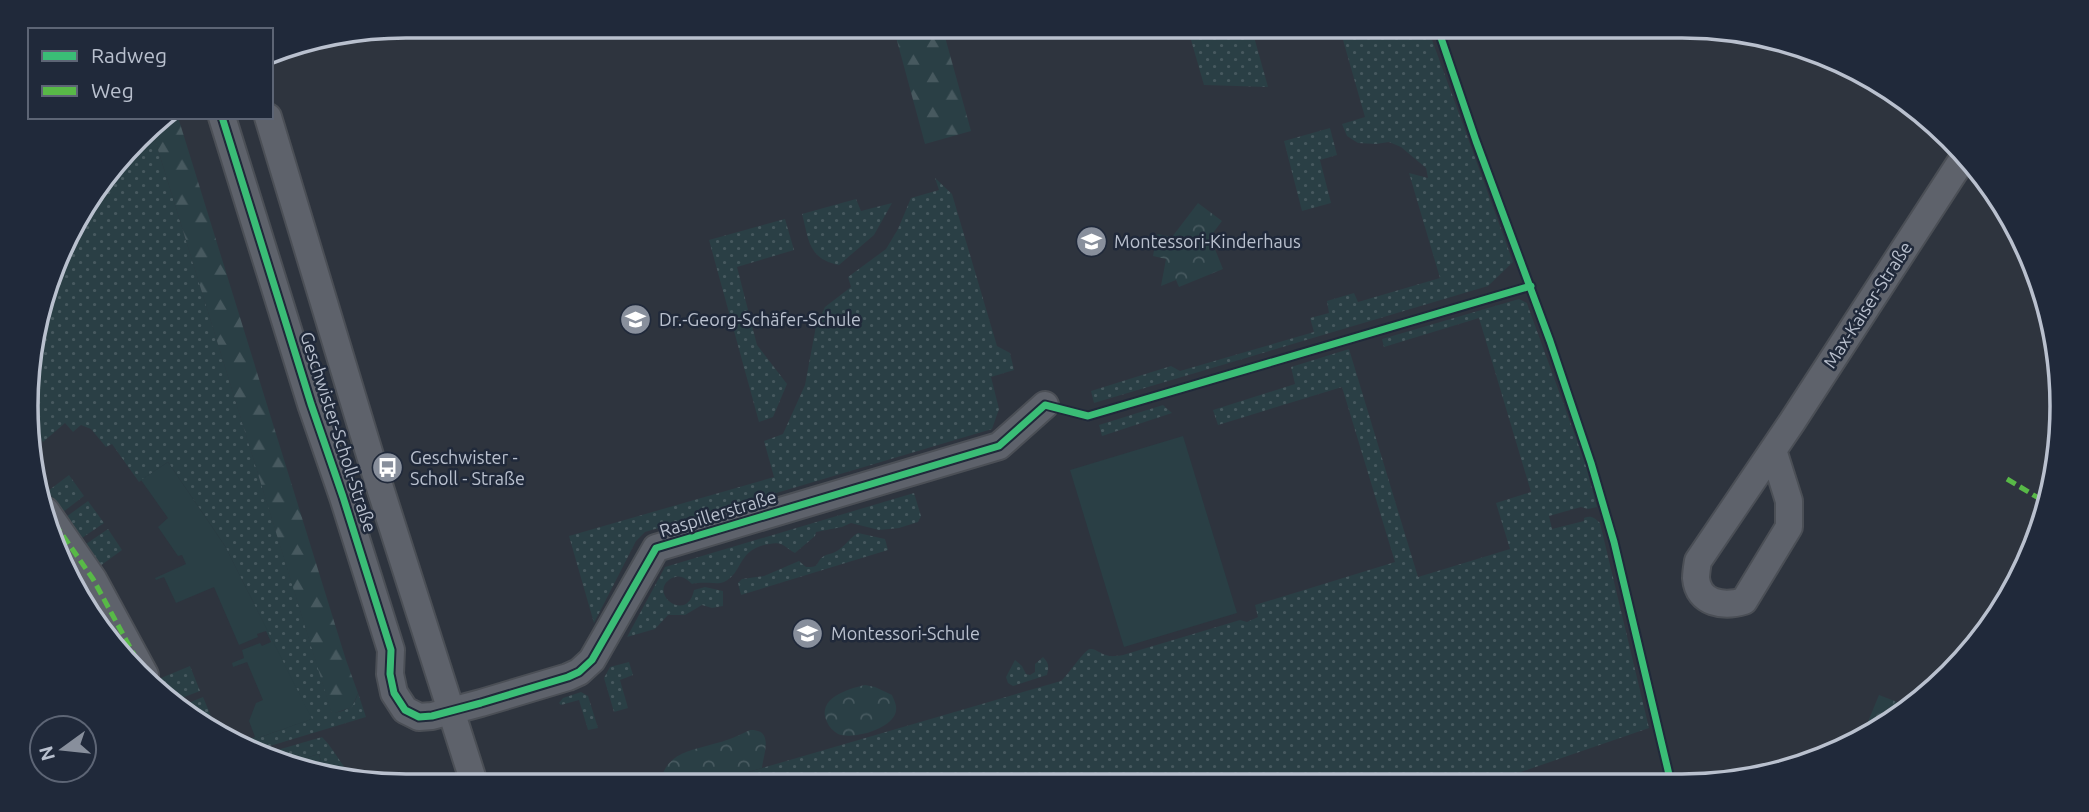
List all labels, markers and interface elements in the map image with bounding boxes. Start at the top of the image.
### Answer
legend [28,28,273,119]
text: Radweg [91,43,167,67]
text: Weg [91,78,134,102]
school or university icon: Montessori-Kinderhaus [1074,225,1108,259]
place label: Montessori-Kinderhaus [1114,231,1301,251]
street label: Max-Kaiser-Straße [1819,238,1915,371]
school or university icon: Dr.-Georg-Schäfer-Schule [619,303,653,337]
place label: Dr.-Georg-Schäfer-Schule [659,309,861,329]
street label: Geschwister-Scholl-Straße [297,329,381,535]
place label: Geschwister - Scholl - Straße [410,447,525,488]
bus stop icon: Geschwister - Scholl - Straße [370,451,404,485]
street label: Raspillerstraße [657,486,779,540]
school or university icon: Montessori-Schule [791,617,825,651]
place label: Montessori-Schule [831,623,980,643]
north arrow [28,714,98,784]
text: N [34,744,59,763]

